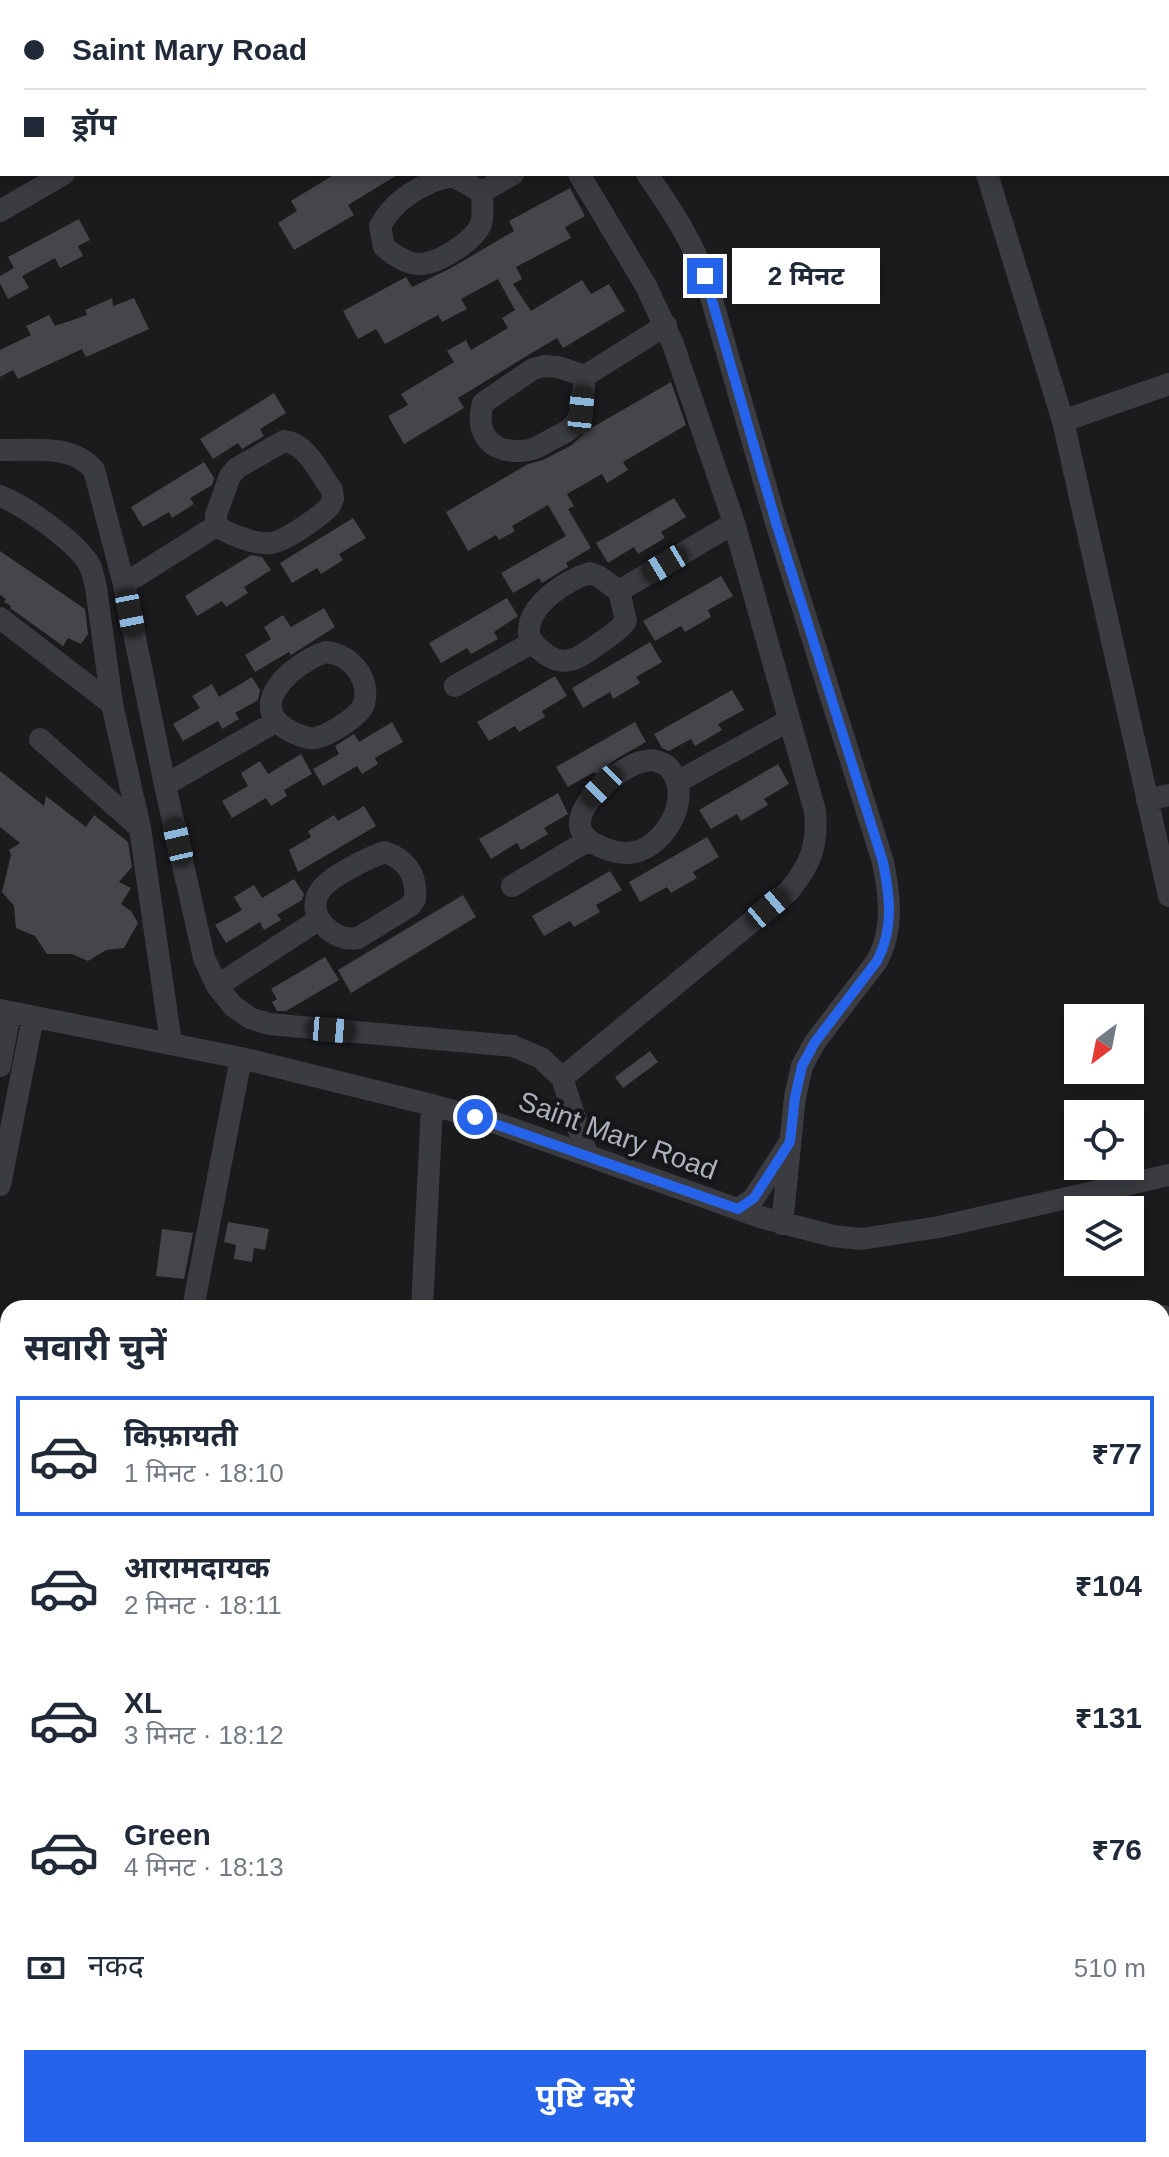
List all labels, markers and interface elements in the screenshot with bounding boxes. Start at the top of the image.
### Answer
text: Saint Mary Road [72,33,307,66]
text: ड्रॉप [72,108,116,141]
callout: 2 मिनट [733,248,881,304]
route end [687,258,723,294]
text: 2 मिनट [768,261,844,291]
car [567,385,595,435]
car [638,541,692,587]
car [114,587,146,639]
car [577,761,627,811]
car [161,816,195,868]
car [742,883,794,933]
north arrow [1064,1004,1144,1084]
map controls [1064,1004,1144,1276]
car [306,1016,356,1044]
street label: Saint Mary Road [515,1085,721,1186]
route start [457,1099,493,1135]
button: locate [1064,1100,1144,1180]
button: layers [1064,1196,1144,1276]
text: सवारी चुनें [24,1327,166,1368]
text: किफ़ायती [124,1419,238,1452]
icon: car [28,1420,100,1492]
text: ₹77 [1091,1437,1142,1470]
text: 1 मिनट · 18:10 [124,1458,284,1488]
text: आरामदायक [124,1551,270,1584]
icon: car [28,1552,100,1624]
text: ₹104 [1075,1569,1142,1602]
text: 2 मिनट · 18:11 [124,1590,282,1620]
icon: car [28,1684,100,1756]
text: XL [124,1686,162,1719]
text: ₹131 [1075,1701,1142,1734]
text: 3 मिनट · 18:12 [124,1720,284,1750]
icon: car [28,1816,100,1888]
text: Green [124,1818,211,1851]
text: ₹76 [1091,1833,1142,1866]
text: 4 मिनट · 18:13 [124,1852,284,1882]
icon: cash [24,1946,68,1990]
text: नकद [88,1949,144,1982]
text: 510 m [1074,1953,1146,1983]
button: पुष्टि करें [24,2050,1146,2142]

